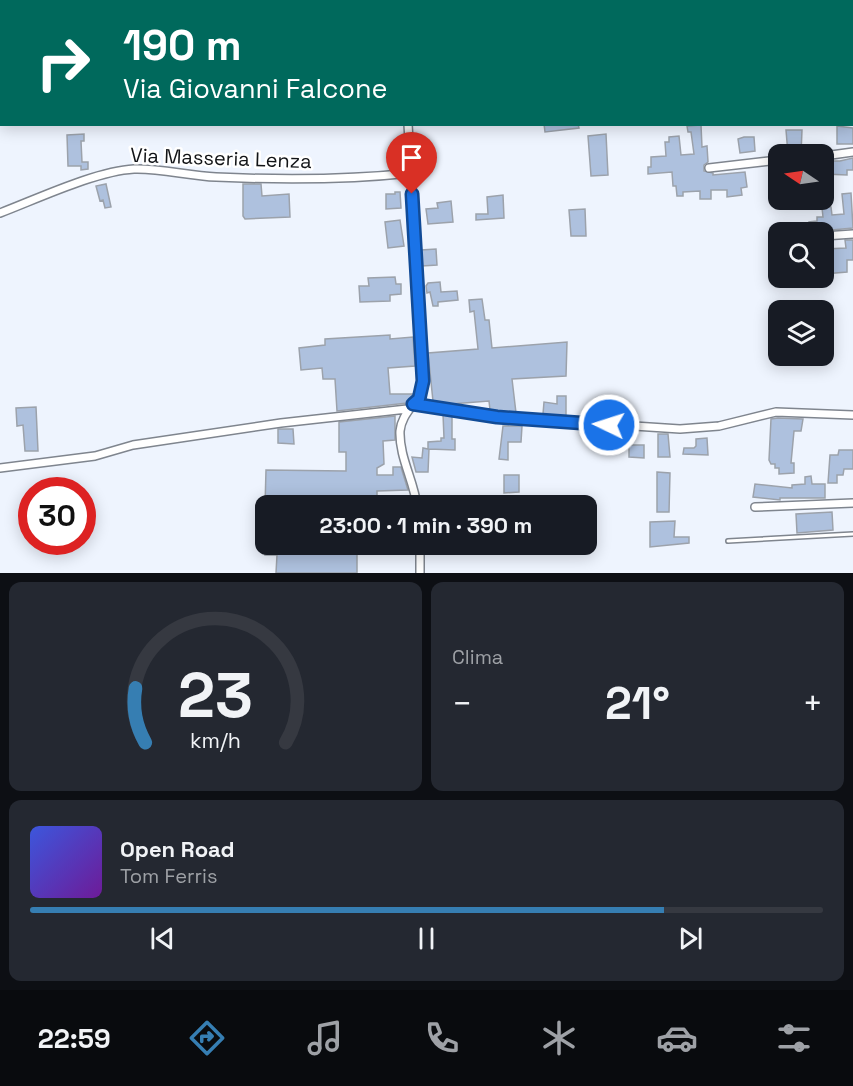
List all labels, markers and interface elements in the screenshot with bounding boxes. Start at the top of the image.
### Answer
text: 190 m [123,19,242,72]
icon: right [24,24,102,102]
text: Via Giovanni Falcone [123,71,388,106]
pin [386,132,437,194]
icon: arrive [395,141,428,174]
street label: Via Masseria Lenza [130,142,312,174]
north arrow [768,144,834,210]
map controls [768,144,834,366]
button: search [768,222,834,288]
button: layers [768,300,834,366]
position arrow [577,393,641,457]
speed limit sign: 30 [18,477,96,555]
text: 23:00 · 1 min · 390 m [320,511,532,539]
text: Clima [452,644,503,670]
text: 23 [178,656,253,735]
text: 21° [605,675,670,732]
text: − [452,683,472,725]
text: + [803,683,823,725]
text: km/h [190,728,241,755]
text: Open Road [120,835,235,863]
text: Tom Ferris [120,863,218,889]
icon: previous [146,922,179,955]
icon: pause [410,922,443,955]
icon: next [674,922,707,955]
icon: directions [186,1017,228,1059]
icon: music [304,1017,346,1059]
icon: phone [421,1017,463,1059]
icon: climate [538,1017,580,1059]
icon: car [656,1017,698,1059]
icon: filters [773,1017,815,1059]
text: 22:59 [38,1021,111,1056]

